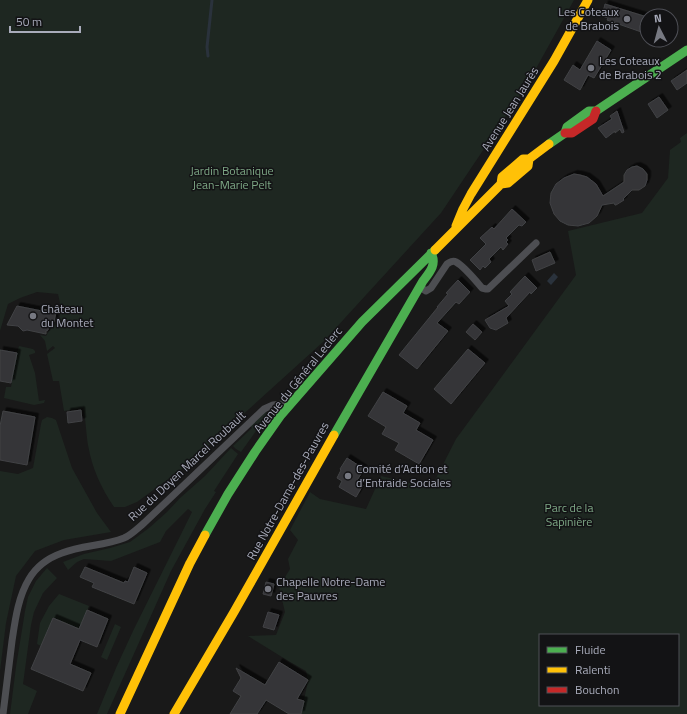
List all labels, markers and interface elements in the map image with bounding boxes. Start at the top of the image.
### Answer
place label: Les Coteaux de Brabois [558,2,620,35]
scale bar [10,8,80,34]
north arrow [639,8,679,48]
text: N [653,10,663,26]
text: 50 m [16,12,42,31]
marker: Les Coteaux de Brabois [622,14,632,24]
place label: Les Coteaux de Brabois 2 [599,51,662,84]
street label: Avenue Jean Jaurès [476,63,543,155]
marker: Les Coteaux de Brabois 2 [586,63,596,73]
park label: Jardin Botanique Jean-Marie Pelt [190,161,274,194]
place label: Château du Montet [41,299,94,332]
marker: Château du Montet [28,311,38,321]
street label: Avenue du Général Leclerc [249,322,347,437]
street label: Rue du Doyen Marcel Roubault [123,405,250,525]
street label: Rue Notre-Dame-des-Pauvres [242,418,334,563]
place label: Comité d’Action et d’Entraide Sociales [356,459,452,492]
marker: Comité d’Action et d’Entraide Sociales [343,471,353,481]
park label: Parc de la Sapinière [545,498,593,531]
place label: Chapelle Notre-Dame des Pauvres [276,572,385,605]
marker: Chapelle Notre-Dame des Pauvres [263,584,273,594]
legend [539,634,679,706]
text: Fluide [575,640,606,659]
text: Ralenti [575,660,610,679]
text: Bouchon [575,680,620,699]

